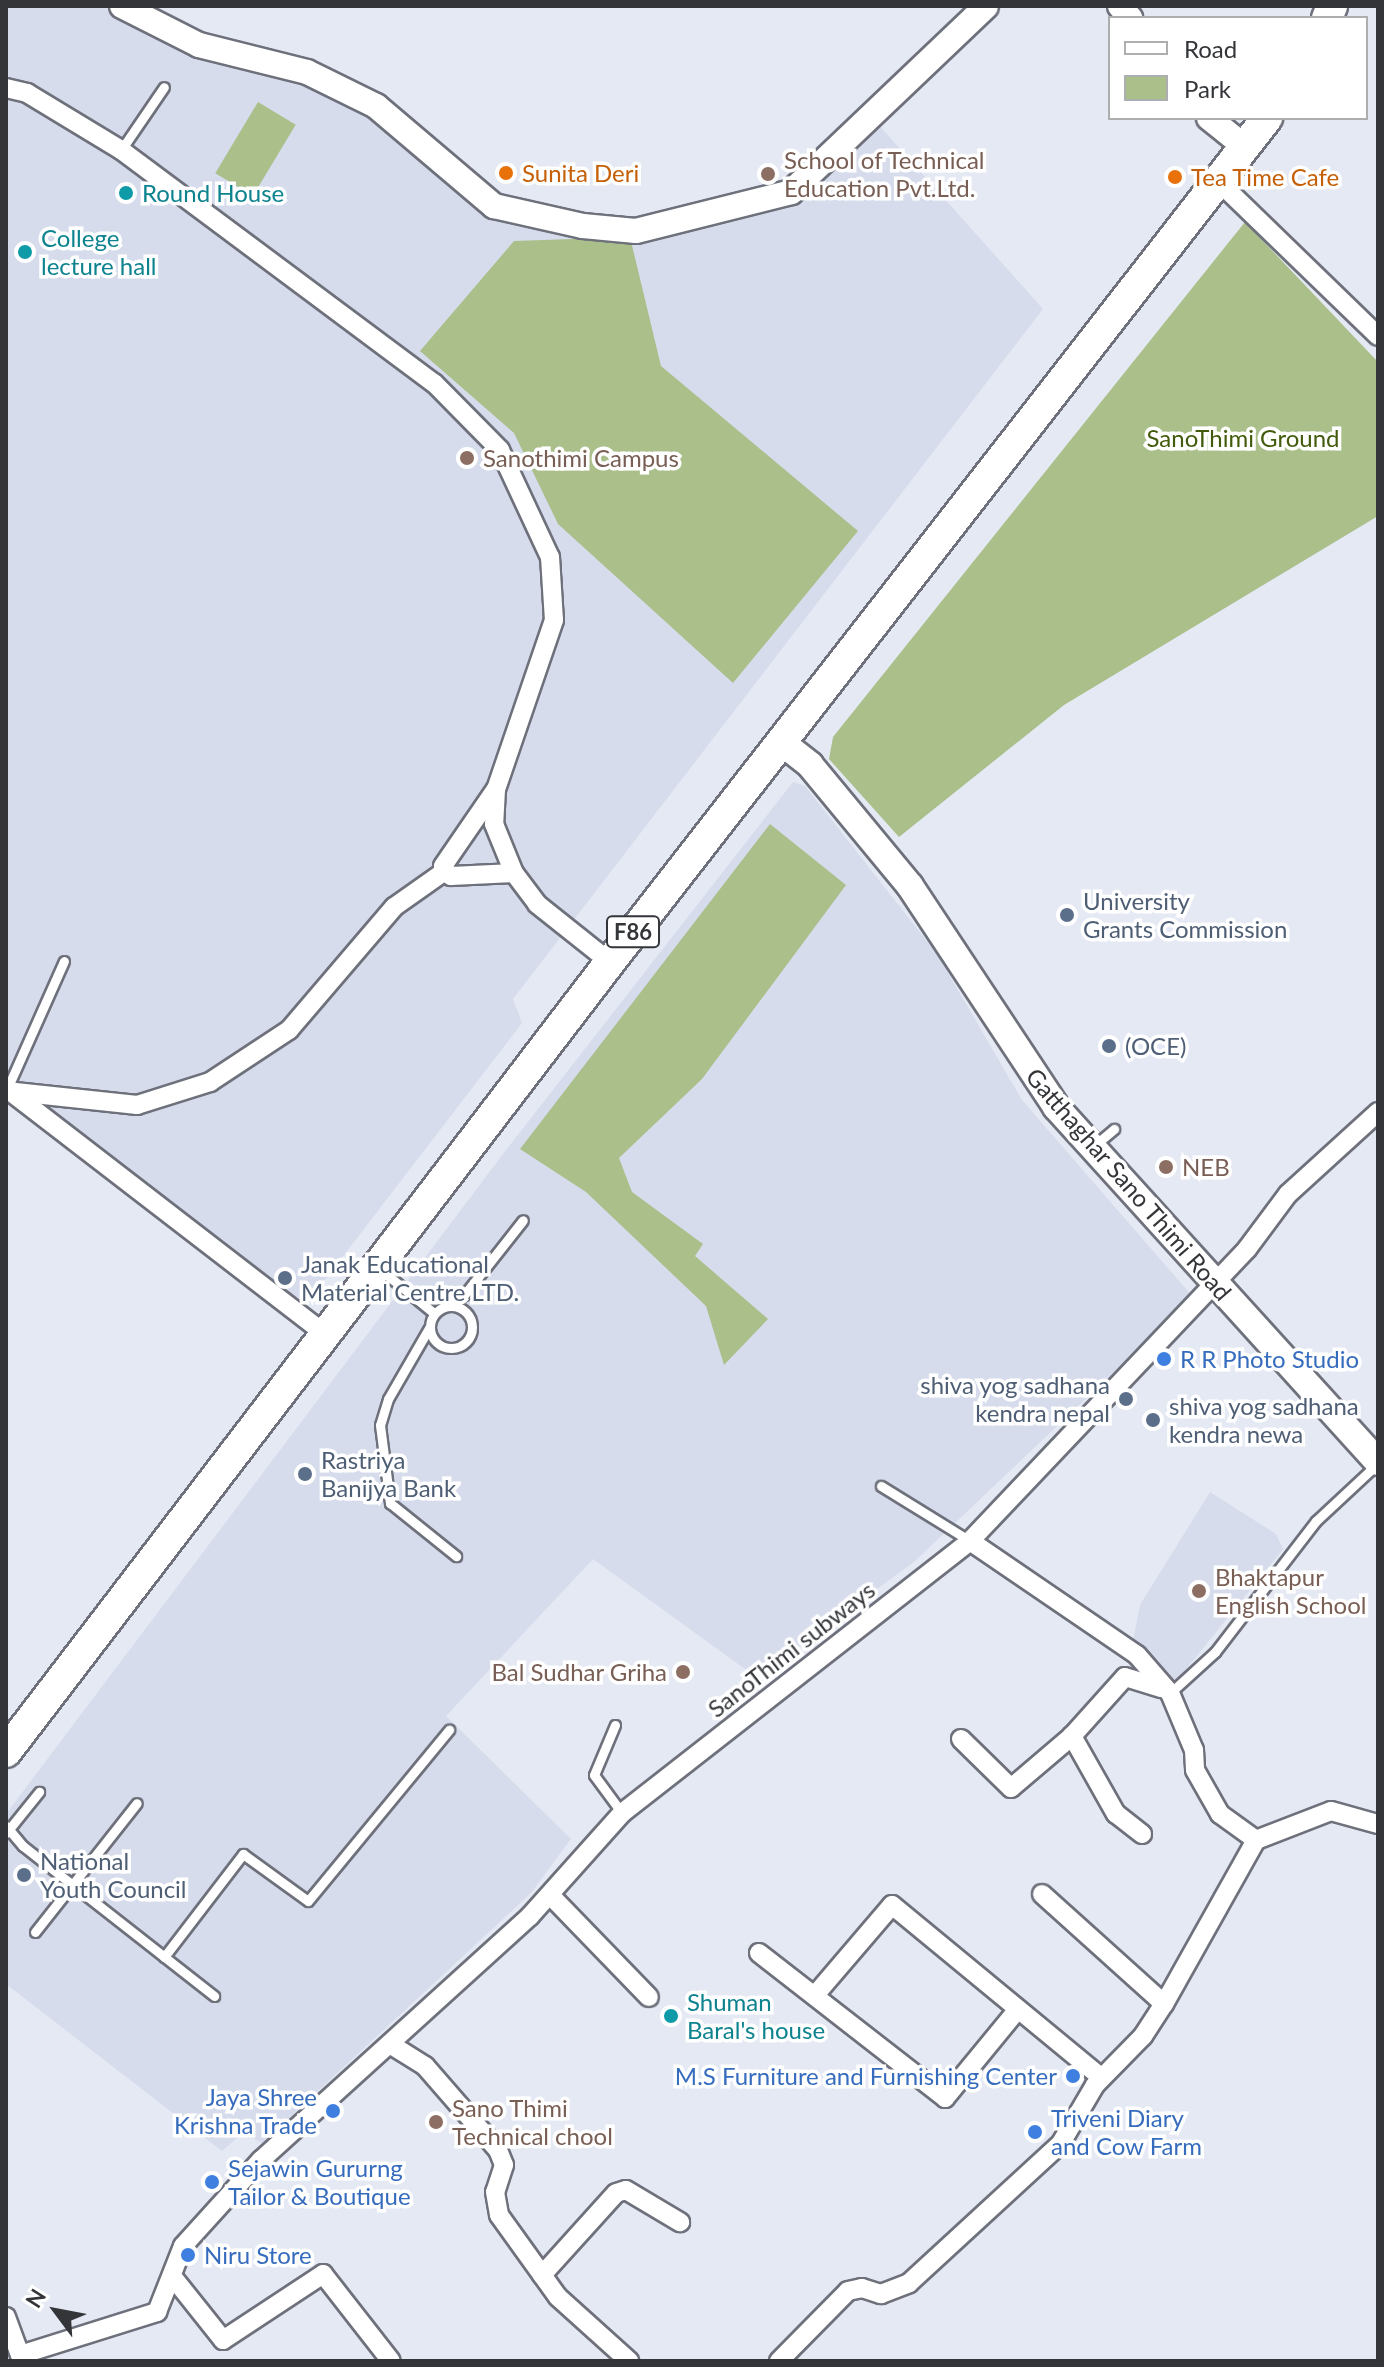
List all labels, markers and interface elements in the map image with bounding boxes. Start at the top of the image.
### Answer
legend [1108,16,1368,120]
text: Road [1184,34,1237,63]
text: Park [1184,74,1231,103]
place label: School of Technical Education Pvt.Ltd. [784,146,986,202]
place label: Sunita Deri [522,159,639,187]
place label: Tea Time Cafe [1191,163,1340,191]
marker: Sunita Deri [497,164,515,182]
marker: School of Technical Education Pvt.Ltd. [759,165,777,183]
marker: Tea Time Cafe [1166,168,1184,186]
place label: Round House [142,179,284,207]
marker: Round House [117,184,135,202]
place label: College lecture hall [41,224,156,280]
marker: College lecture hall [16,243,34,261]
park label: SanoThimi Ground [1147,424,1339,452]
place label: Sanothimi Campus [483,444,679,472]
marker: Sanothimi Campus [458,449,476,467]
place label: University Grants Commission [1083,887,1287,943]
marker: University Grants Commission [1058,906,1076,924]
road number: F86 [605,914,661,950]
place label: (OCE) [1125,1032,1186,1060]
marker: (OCE) [1100,1037,1118,1055]
street label: Gatthaghar Sano Thimi Road [1020,1062,1238,1306]
place label: NEB [1182,1153,1230,1181]
marker: NEB [1157,1158,1175,1176]
place label: Janak Educational Material Centre LTD. [301,1250,519,1306]
marker: Janak Educational Material Centre LTD. [276,1269,294,1287]
place label: R R Photo Studio [1180,1345,1359,1373]
marker: R R Photo Studio [1155,1350,1173,1368]
place label: shiva yog sadhana kendra nepal [920,1371,1110,1427]
marker: shiva yog sadhana kendra nepal [1117,1390,1135,1408]
place label: shiva yog sadhana kendra newa [1169,1392,1359,1448]
marker: shiva yog sadhana kendra newa [1144,1411,1162,1429]
place label: Rastriya Banijya Bank [321,1446,456,1502]
marker: Rastriya Banijya Bank [296,1465,314,1483]
place label: Bhaktapur English School [1215,1563,1366,1619]
street label: SanoThimi subways [702,1575,880,1723]
marker: Bhaktapur English School [1190,1582,1208,1600]
place label: Bal Sudhar Griha [491,1658,667,1686]
marker: Bal Sudhar Griha [674,1663,692,1681]
place label: National Youth Council [40,1847,187,1903]
marker: National Youth Council [15,1866,33,1884]
place label: Shuman Baral's house [687,1988,825,2044]
marker: Shuman Baral's house [662,2007,680,2025]
place label: M.S Furniture and Furnishing Center [675,2062,1057,2090]
marker: M.S Furniture and Furnishing Center [1064,2067,1082,2085]
place label: Jaya Shree Krishna Trade [173,2083,317,2139]
place label: Sano Thimi Technical chool [452,2094,613,2150]
marker: Jaya Shree Krishna Trade [324,2102,342,2120]
place label: Triveni Diary and Cow Farm [1051,2104,1202,2160]
marker: Sano Thimi Technical chool [427,2113,445,2131]
marker: Triveni Diary and Cow Farm [1026,2123,1044,2141]
place label: Sejawin Gururng Tailor & Boutique [228,2154,411,2210]
marker: Sejawin Gururng Tailor & Boutique [203,2173,221,2191]
place label: Niru Store [204,2241,312,2269]
marker: Niru Store [179,2246,197,2264]
north arrow [16,2271,96,2351]
text: N [19,2284,51,2312]

